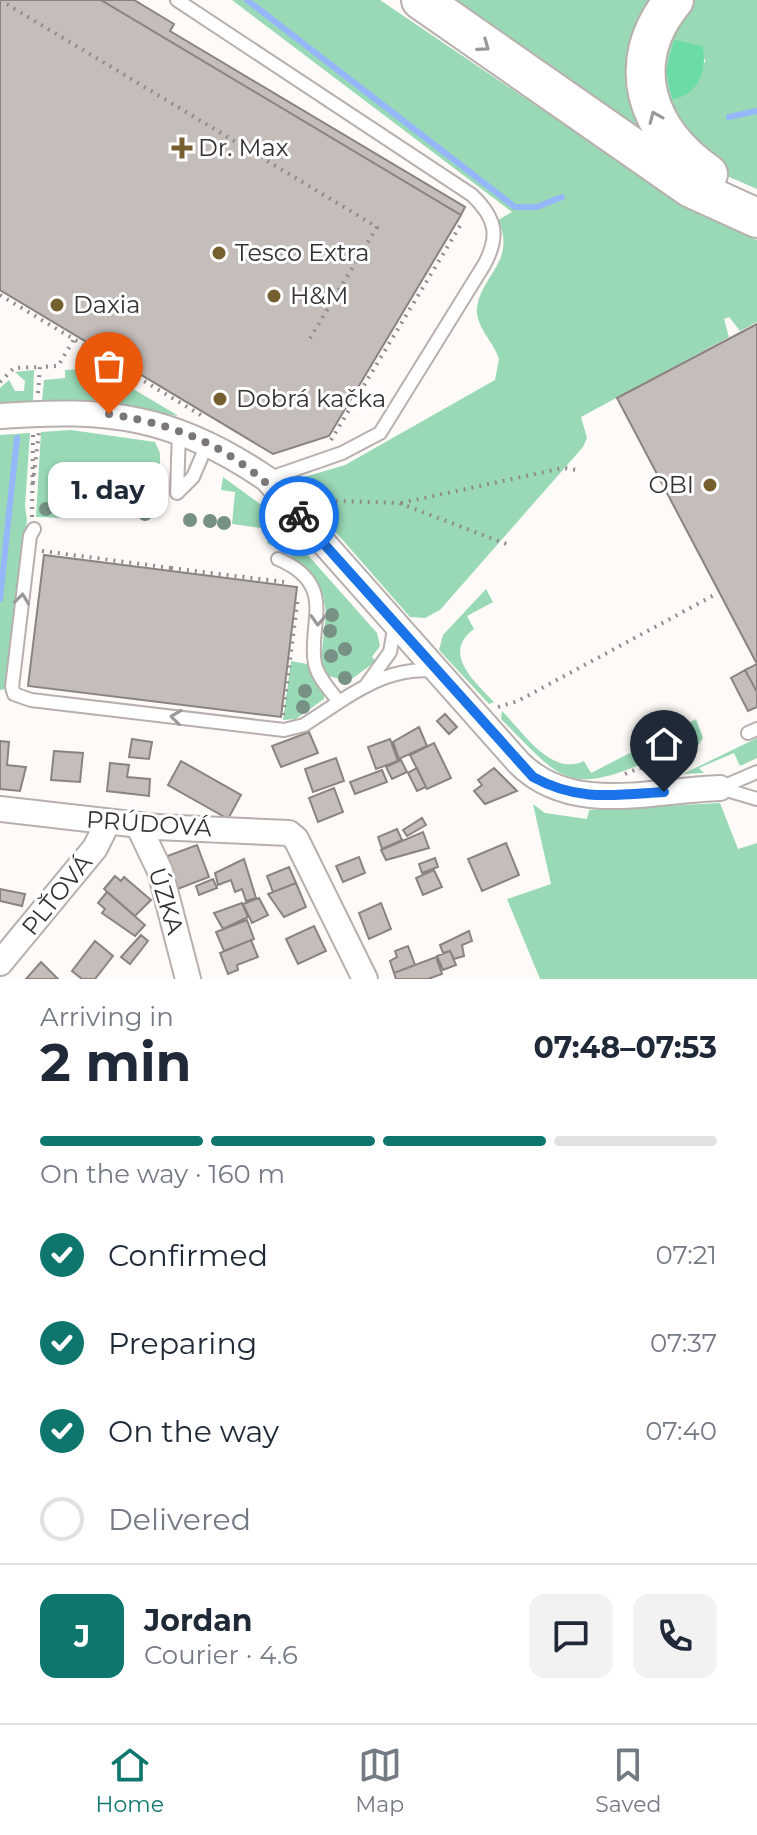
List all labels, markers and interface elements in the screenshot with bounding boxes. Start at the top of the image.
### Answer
one-way arrow [475,37,490,51]
one-way arrow [649,111,665,125]
place label: Dr. Max [198,133,289,162]
marker: Dr. Max [173,139,191,157]
place label: Tesco Extra [235,238,369,267]
marker: Tesco Extra [210,244,228,262]
place label: H&M [290,281,349,310]
marker: H&M [265,287,283,305]
place label: Daxia [73,290,140,319]
marker: Daxia [48,296,66,314]
pin [75,332,143,414]
icon: bag [87,344,131,388]
place label: Dobrá kačka [236,384,386,413]
marker: Dobrá kačka [211,390,229,408]
callout: 1. day [49,462,169,518]
place label: OBI [649,470,694,499]
text: 1. day [71,474,145,506]
courier [259,476,339,556]
marker: OBI [701,476,719,494]
icon: bike [277,494,321,538]
one-way arrow [14,592,31,605]
one-way arrow [309,615,326,627]
one-way arrow [169,708,182,725]
pin [630,710,698,792]
icon: home [642,722,686,766]
street label: PRÚDOVÁ [85,805,214,842]
street label: PLŤOVÁ [15,848,98,941]
street label: ÚZKA [143,864,191,938]
text: Arriving in [40,1001,174,1033]
text: 07:48–07:53 [533,1029,717,1066]
text: 2 min [40,1031,192,1094]
text: On the way · 160 m [40,1158,285,1190]
icon: check [40,1233,84,1277]
text: Confirmed [108,1237,268,1274]
text: 07:21 [656,1239,717,1271]
icon: check [40,1321,84,1365]
text: Preparing [108,1325,257,1362]
text: 07:37 [650,1327,717,1359]
icon: check [40,1409,84,1453]
text: On the way [108,1413,279,1450]
text: 07:40 [645,1415,717,1447]
text: Delivered [108,1501,251,1538]
button: chat [529,1594,613,1678]
button: phone [633,1594,717,1678]
text: Jordan [144,1602,253,1639]
text: J [74,1618,90,1655]
text: Courier · 4.6 [144,1639,298,1671]
tab: Home [96,1743,164,1818]
tab: Map [355,1743,404,1818]
tab: Saved [595,1743,661,1818]

